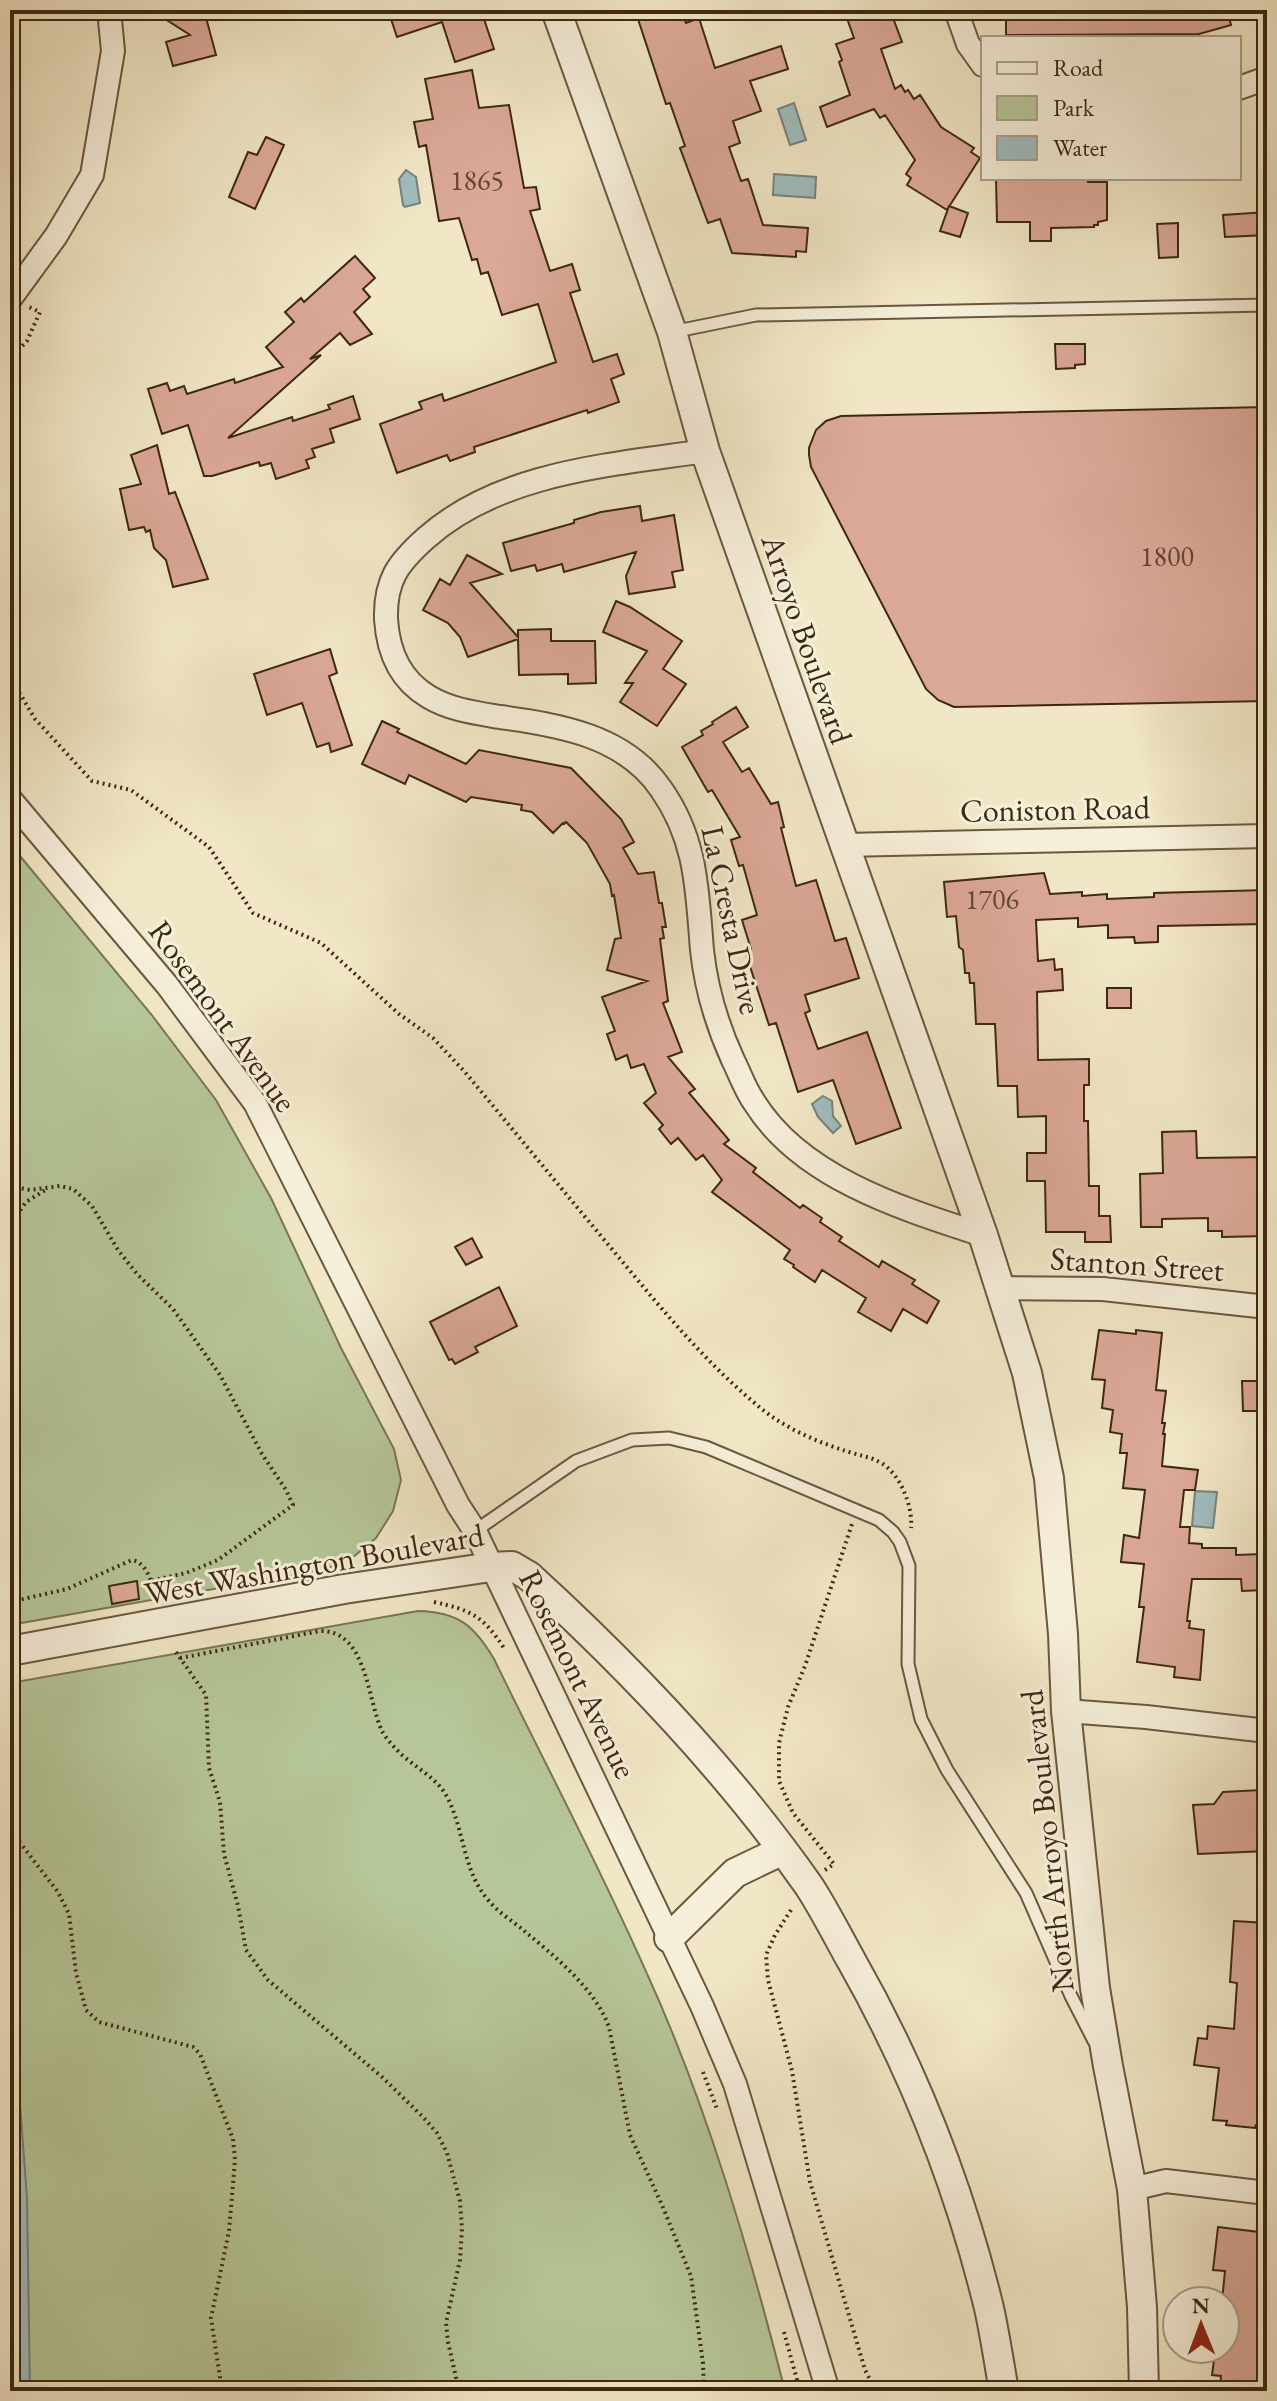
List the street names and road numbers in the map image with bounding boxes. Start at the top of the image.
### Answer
street label: Arroyo Boulevard [751,528,863,750]
street label: Coniston Road [960,786,1151,832]
street label: La Cresta Drive [692,822,772,1018]
street label: Rosemont Avenue [139,912,307,1120]
street label: Stanton Street [1049,1237,1225,1291]
street label: West Washington Boulevard [141,1513,488,1615]
street label: Rosemont Avenue [509,1563,647,1785]
street label: North Arroyo Boulevard [1010,1687,1084,1994]

